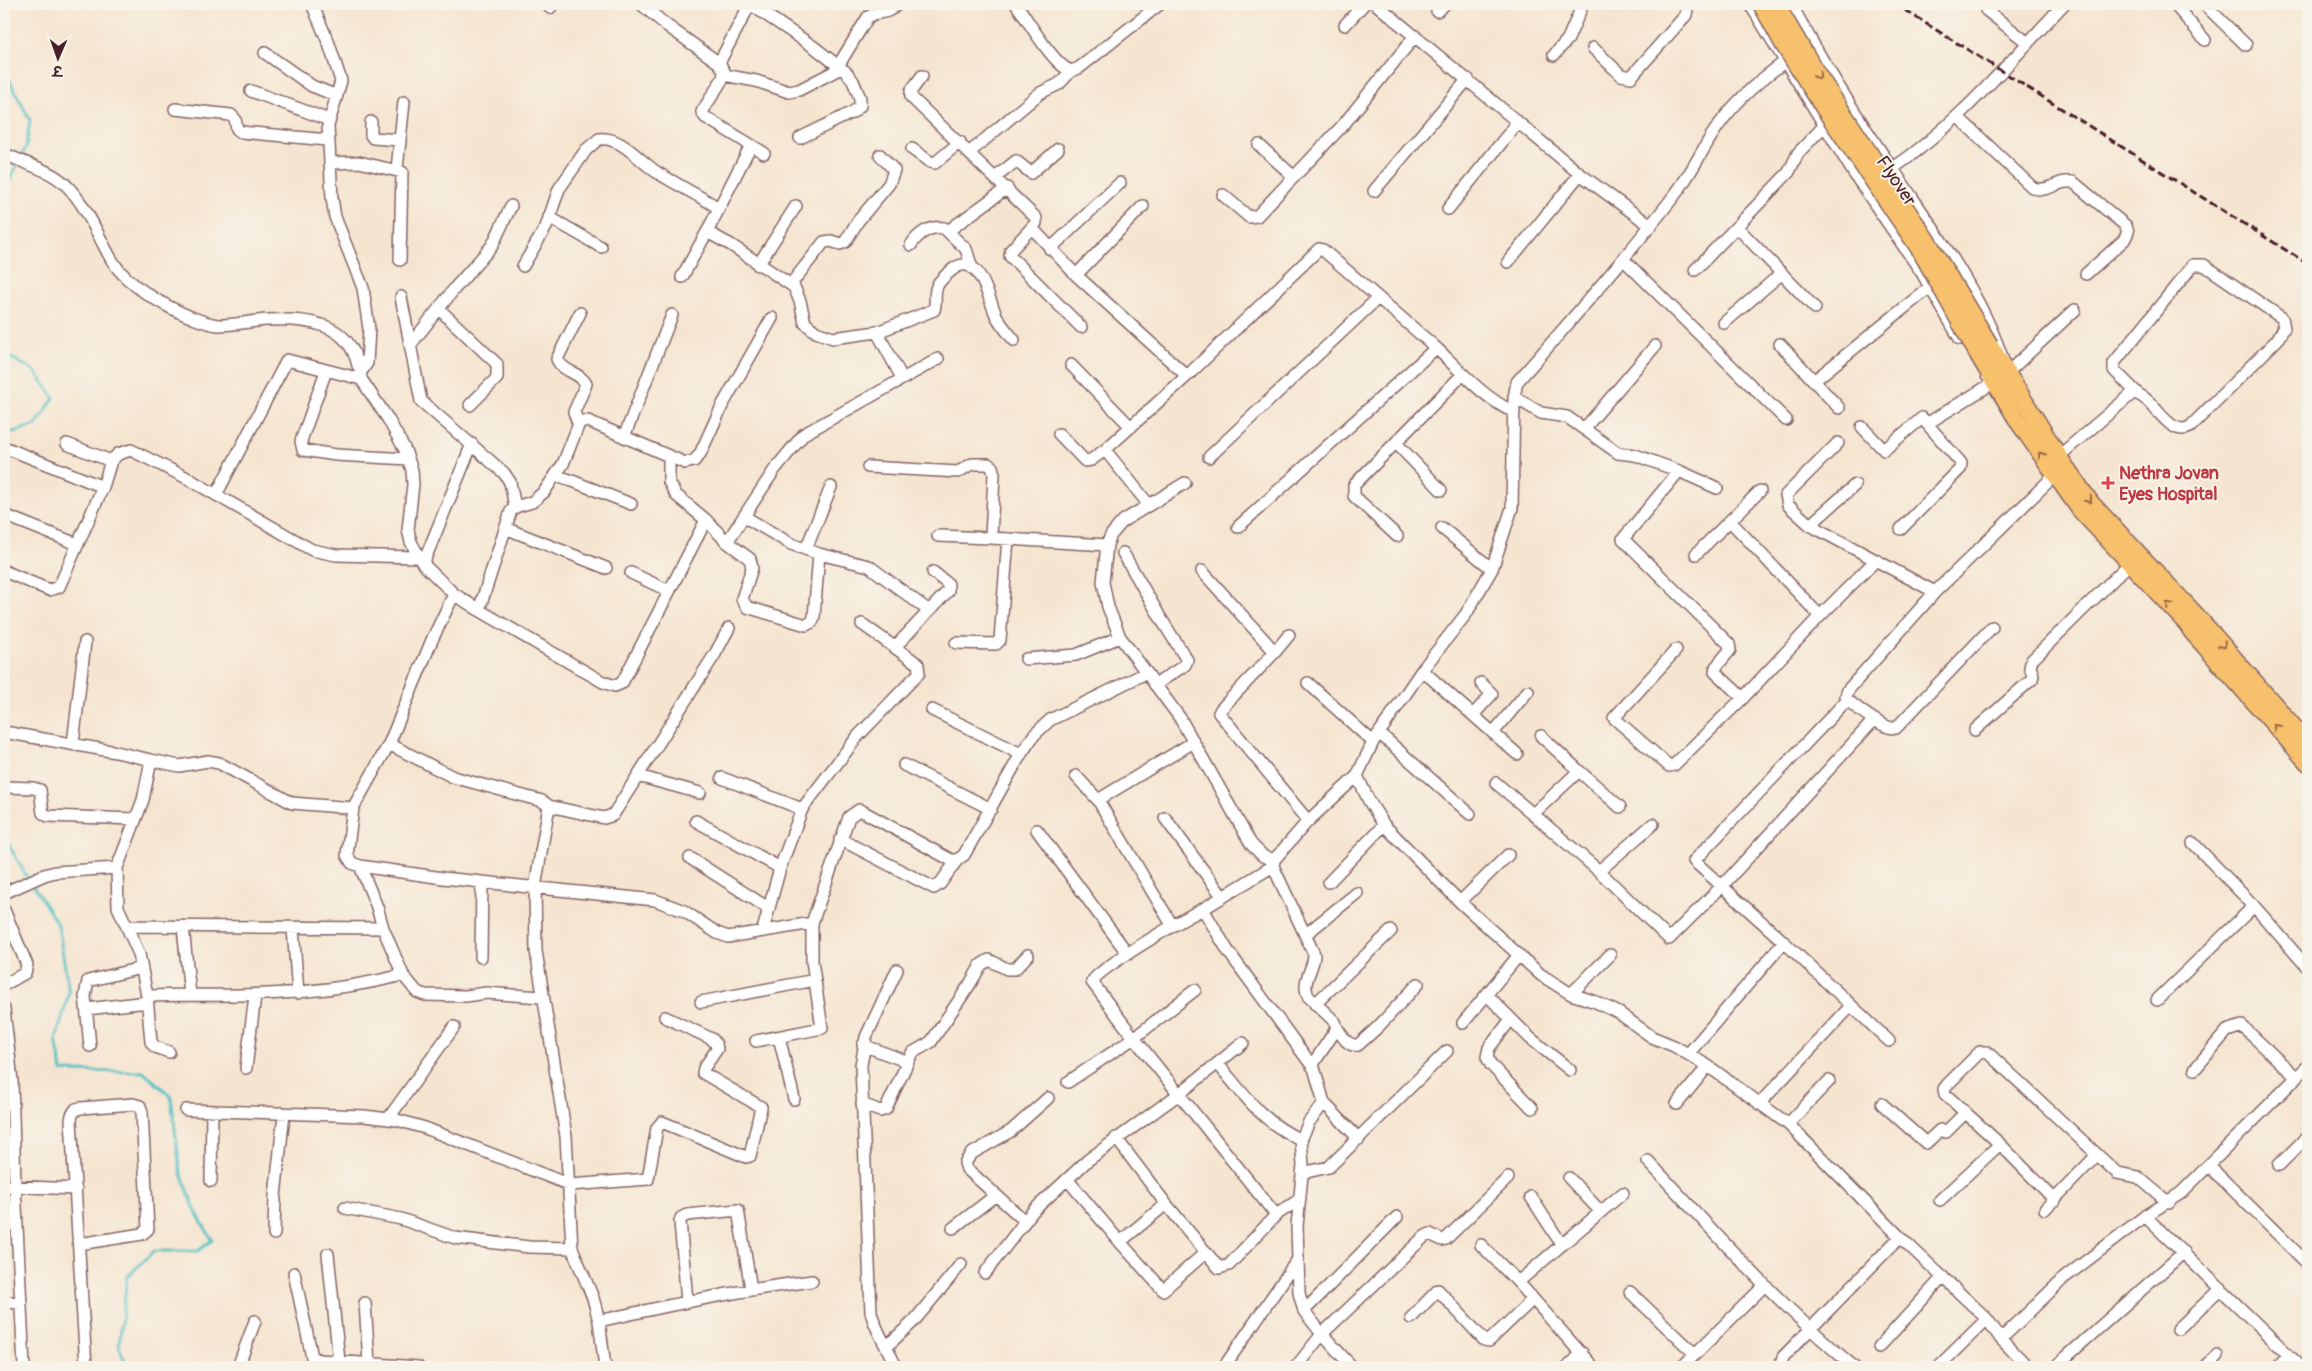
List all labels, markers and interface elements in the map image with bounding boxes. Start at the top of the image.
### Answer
north arrow [32,32,82,82]
text: उ [51,62,65,79]
one-way arrow [1812,71,1822,80]
street label: Flyover [1871,151,1921,211]
one-way arrow [2038,451,2047,461]
place label: Nethra Jovan Eyes Hospital [2119,462,2219,506]
marker: Nethra Jovan Eyes Hospital [2101,476,2115,490]
one-way arrow [2084,494,2092,503]
one-way arrow [2166,601,2175,610]
one-way arrow [2217,640,2226,649]
one-way arrow [2273,723,2282,732]

